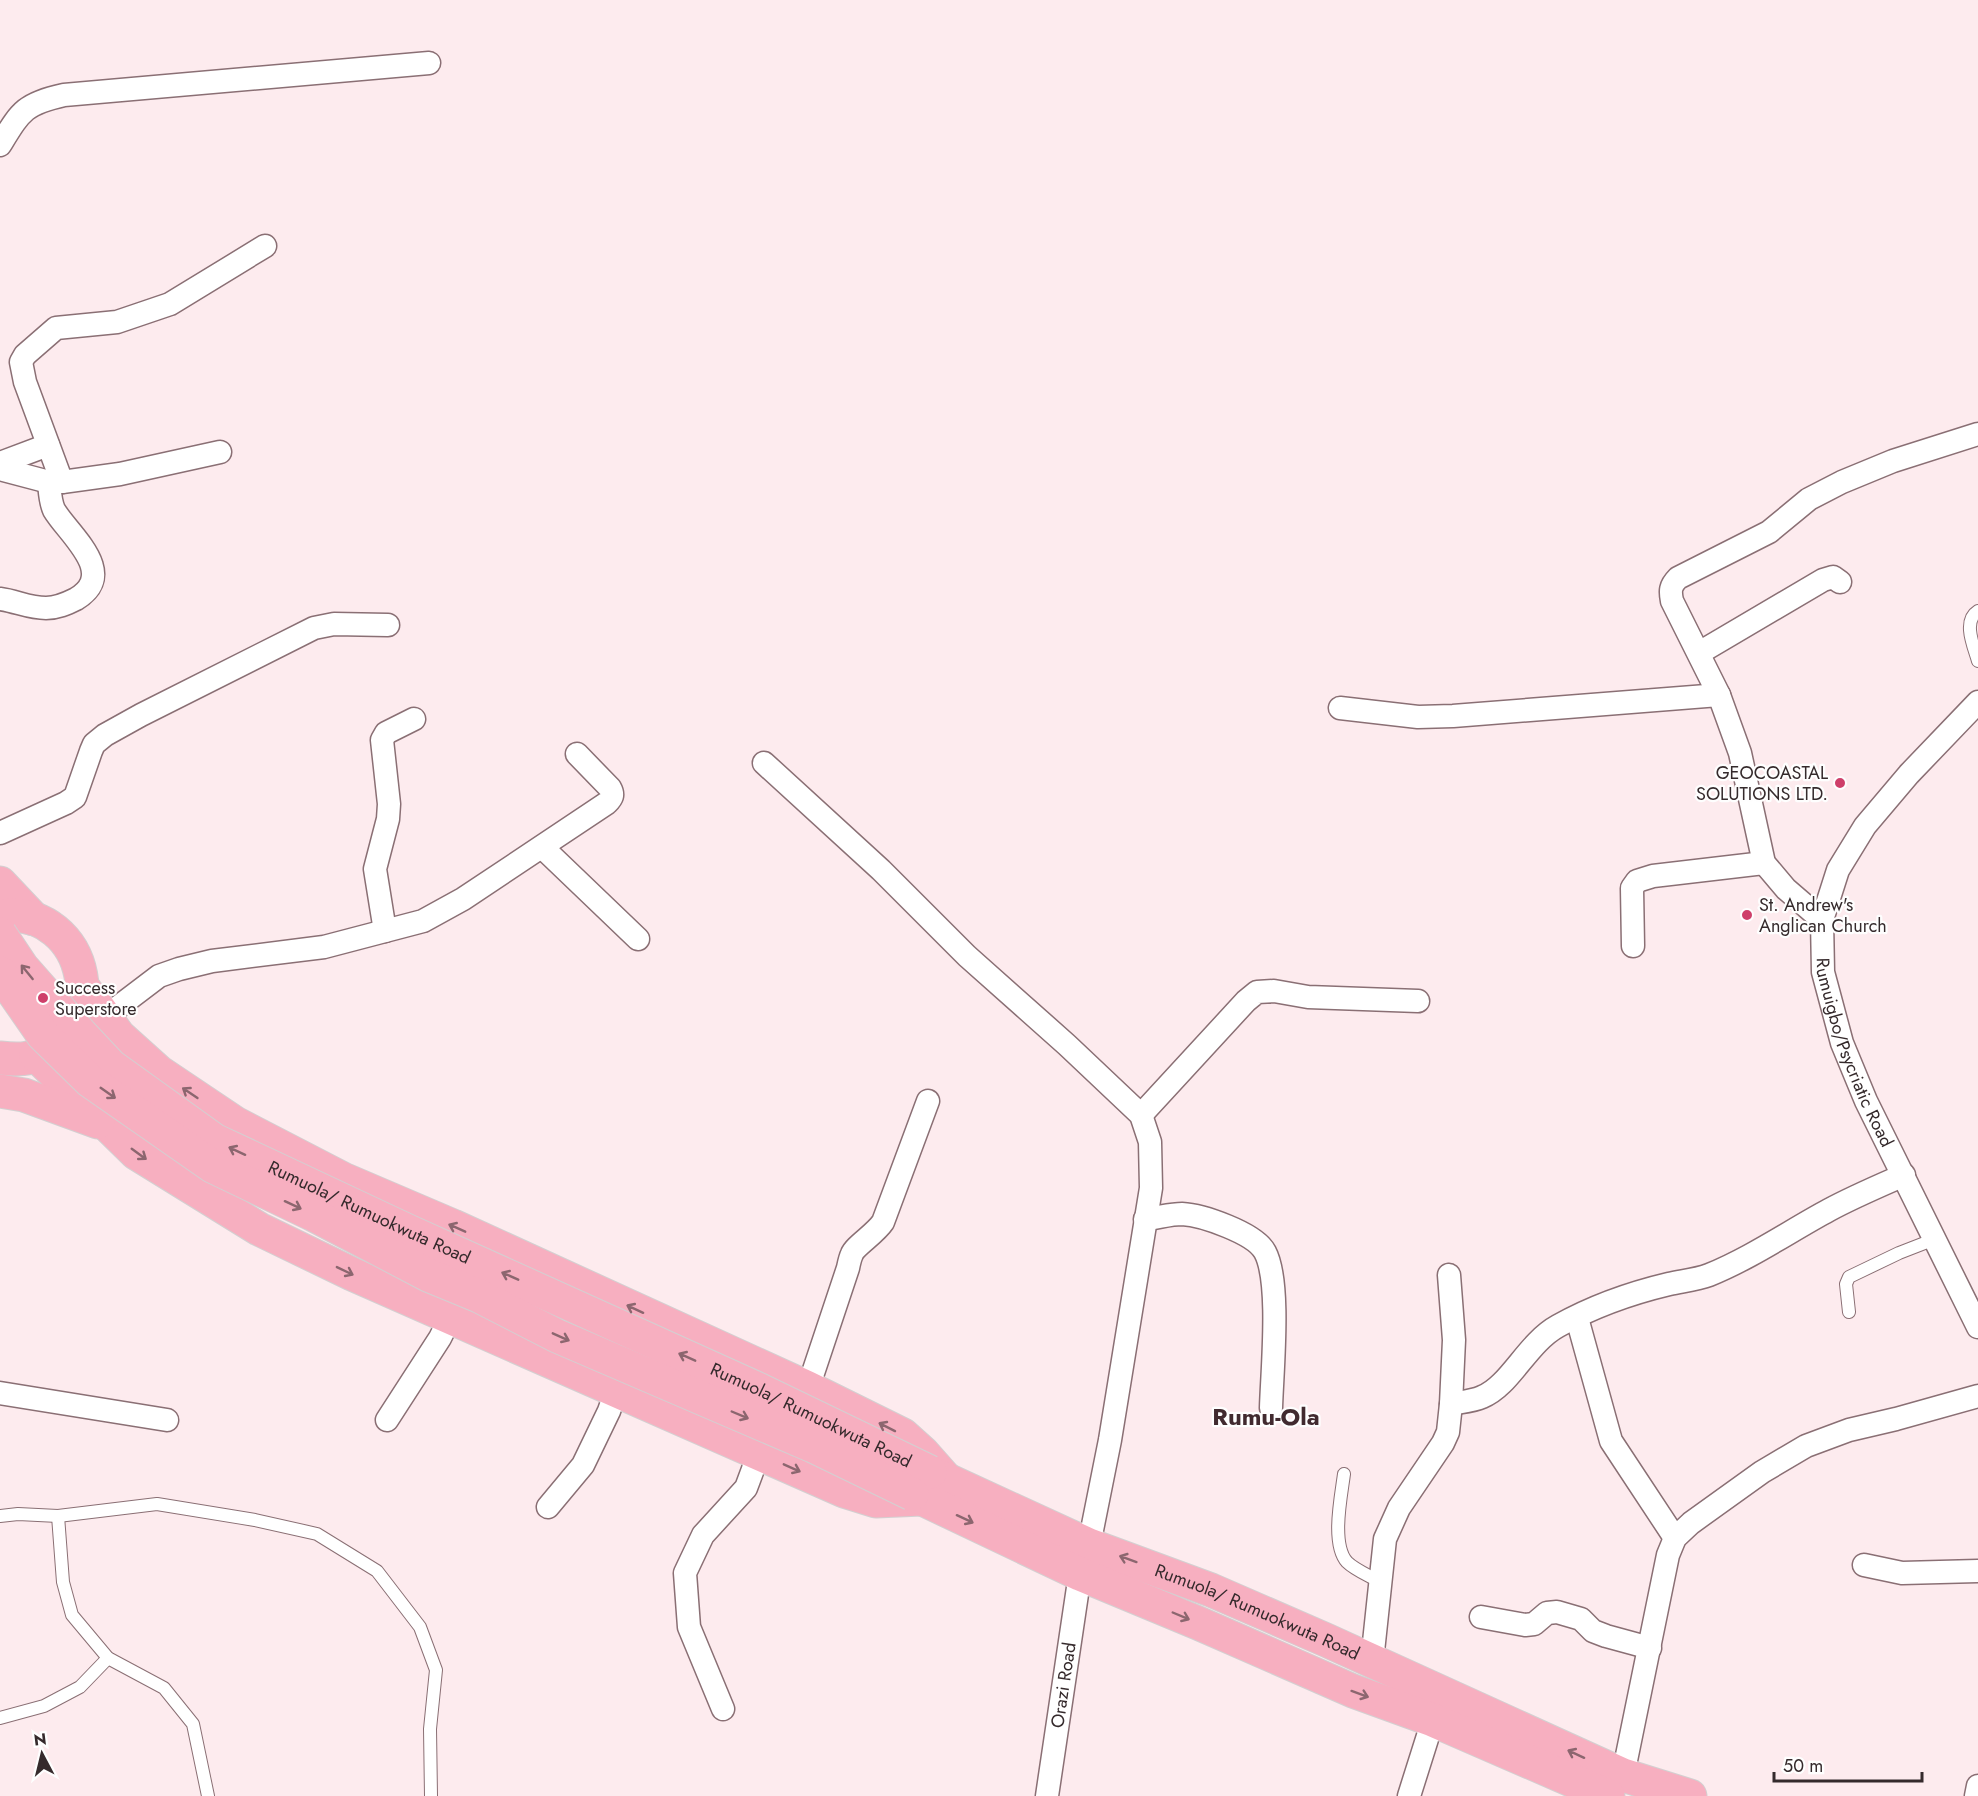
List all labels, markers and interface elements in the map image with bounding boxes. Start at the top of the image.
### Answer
place label: GEOCOASTAL SOLUTIONS LTD. [1696,760,1828,807]
marker: GEOCOASTAL SOLUTIONS LTD. [1833,776,1847,790]
place label: St. Andrew's Anglican Church [1759,892,1887,939]
marker: St. Andrew's Anglican Church [1740,908,1754,922]
street label: Rumuigbo/Psycriatic Road [1809,957,1900,1152]
one-way arrow [20,964,33,980]
place label: Success Superstore [55,975,137,1022]
marker: Success Superstore [36,991,50,1005]
one-way arrow [100,1087,116,1099]
one-way arrow [182,1087,199,1099]
one-way arrow [229,1144,247,1156]
one-way arrow [131,1148,147,1160]
street label: Rumuola/ Rumuokwuta Road [264,1154,475,1271]
one-way arrow [283,1199,301,1211]
one-way arrow [449,1222,467,1233]
one-way arrow [335,1265,353,1277]
one-way arrow [501,1270,519,1281]
one-way arrow [626,1302,644,1314]
one-way arrow [552,1332,570,1344]
one-way arrow [679,1351,697,1362]
street label: Rumuola/ Rumuokwuta Road [706,1356,916,1474]
district label: Rumu-Ola [1212,1399,1320,1434]
one-way arrow [731,1410,749,1421]
one-way arrow [878,1421,896,1433]
one-way arrow [783,1463,801,1474]
one-way arrow [955,1514,973,1526]
one-way arrow [1119,1553,1137,1564]
street label: Rumuola/ Rumuokwuta Road [1151,1557,1364,1667]
one-way arrow [1171,1611,1190,1622]
street label: Orazi Road [1044,1641,1083,1730]
one-way arrow [1350,1689,1369,1700]
north arrow [12,1724,72,1784]
text: N [33,1727,48,1752]
scale bar [1774,1745,1922,1783]
one-way arrow [1567,1748,1586,1759]
text: 50 m [1783,1753,1823,1779]

